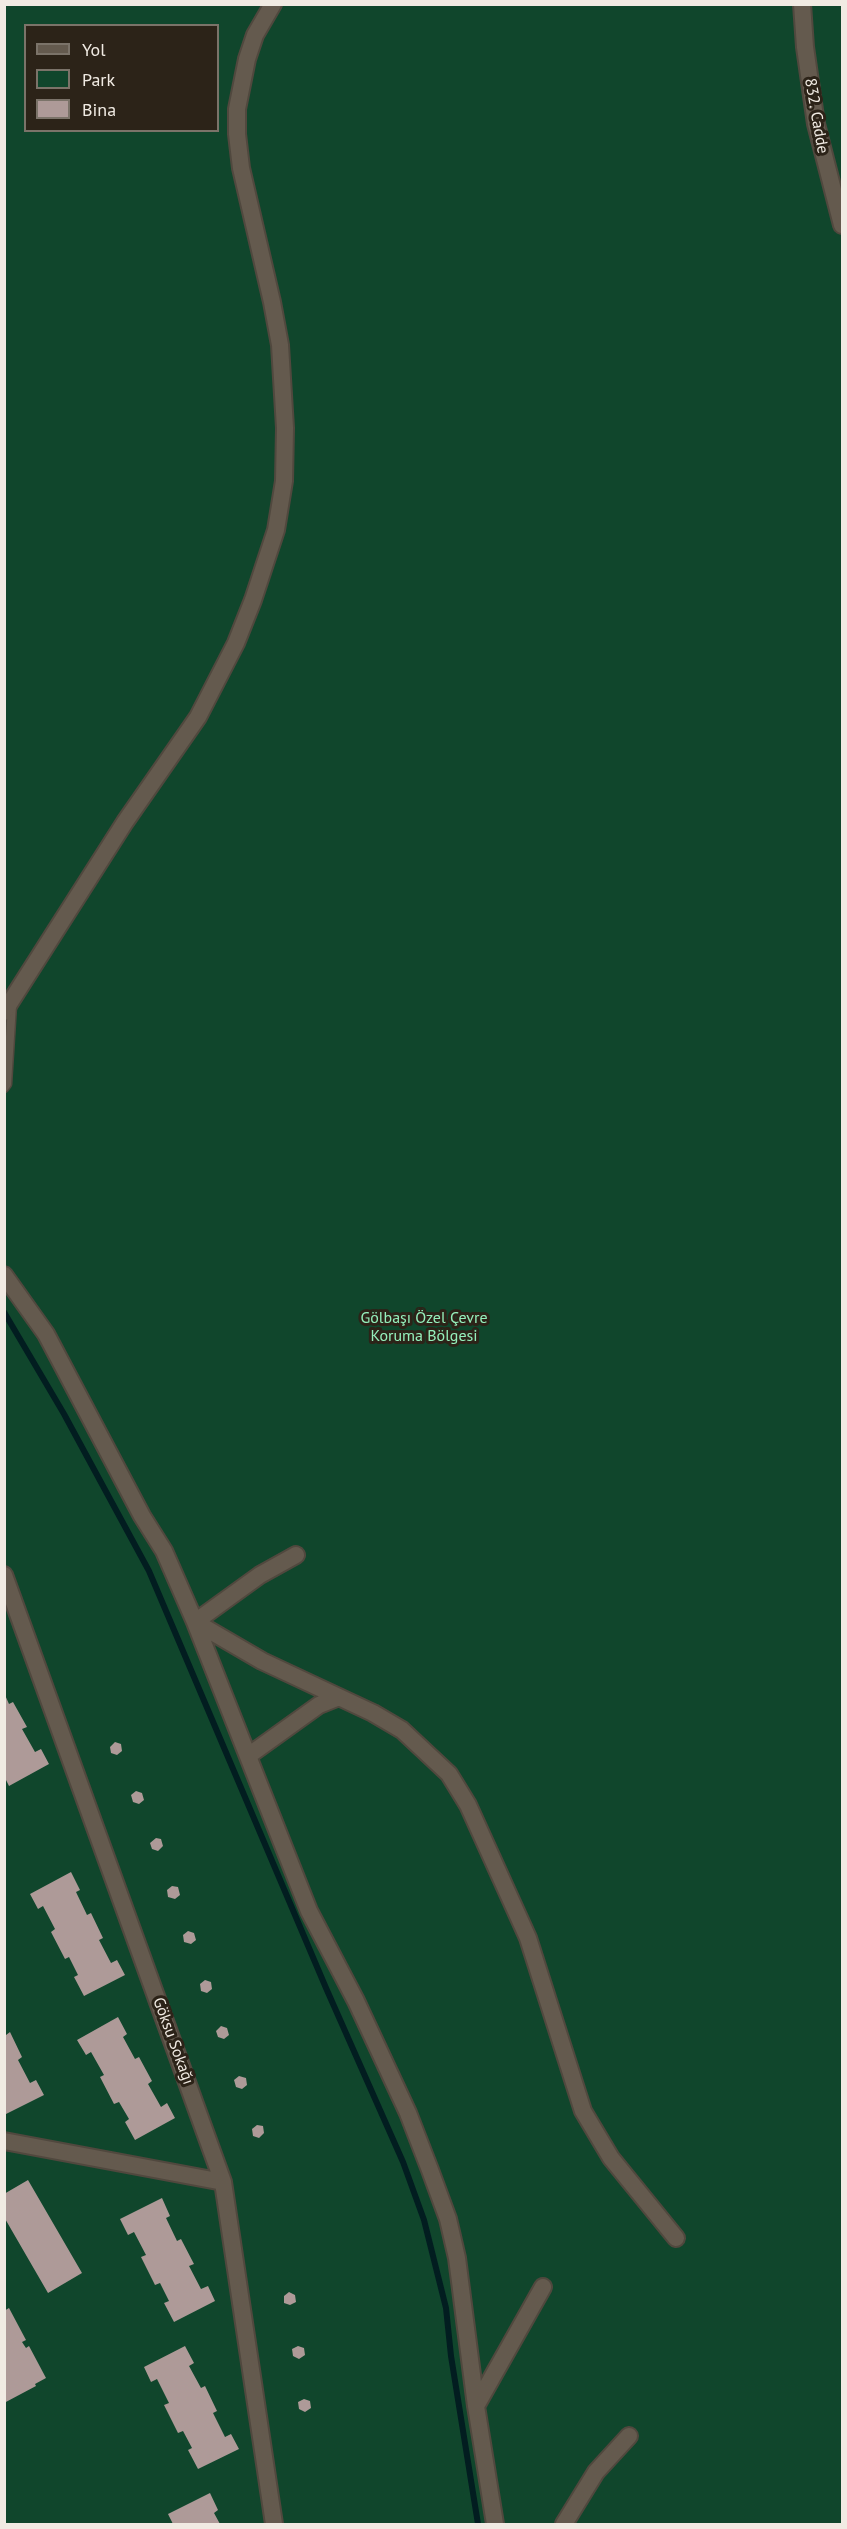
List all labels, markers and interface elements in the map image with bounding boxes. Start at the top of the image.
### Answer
legend [24,24,219,132]
text: Yol [82,38,105,61]
text: Park [82,68,115,91]
street label: 832. Cadde [800,77,832,155]
text: Bina [82,98,116,121]
park label: Gölbaşı Özel Çevre Koruma Bölgesi [360,1308,488,1346]
street label: Göksu Sokağı [148,1995,198,2087]

